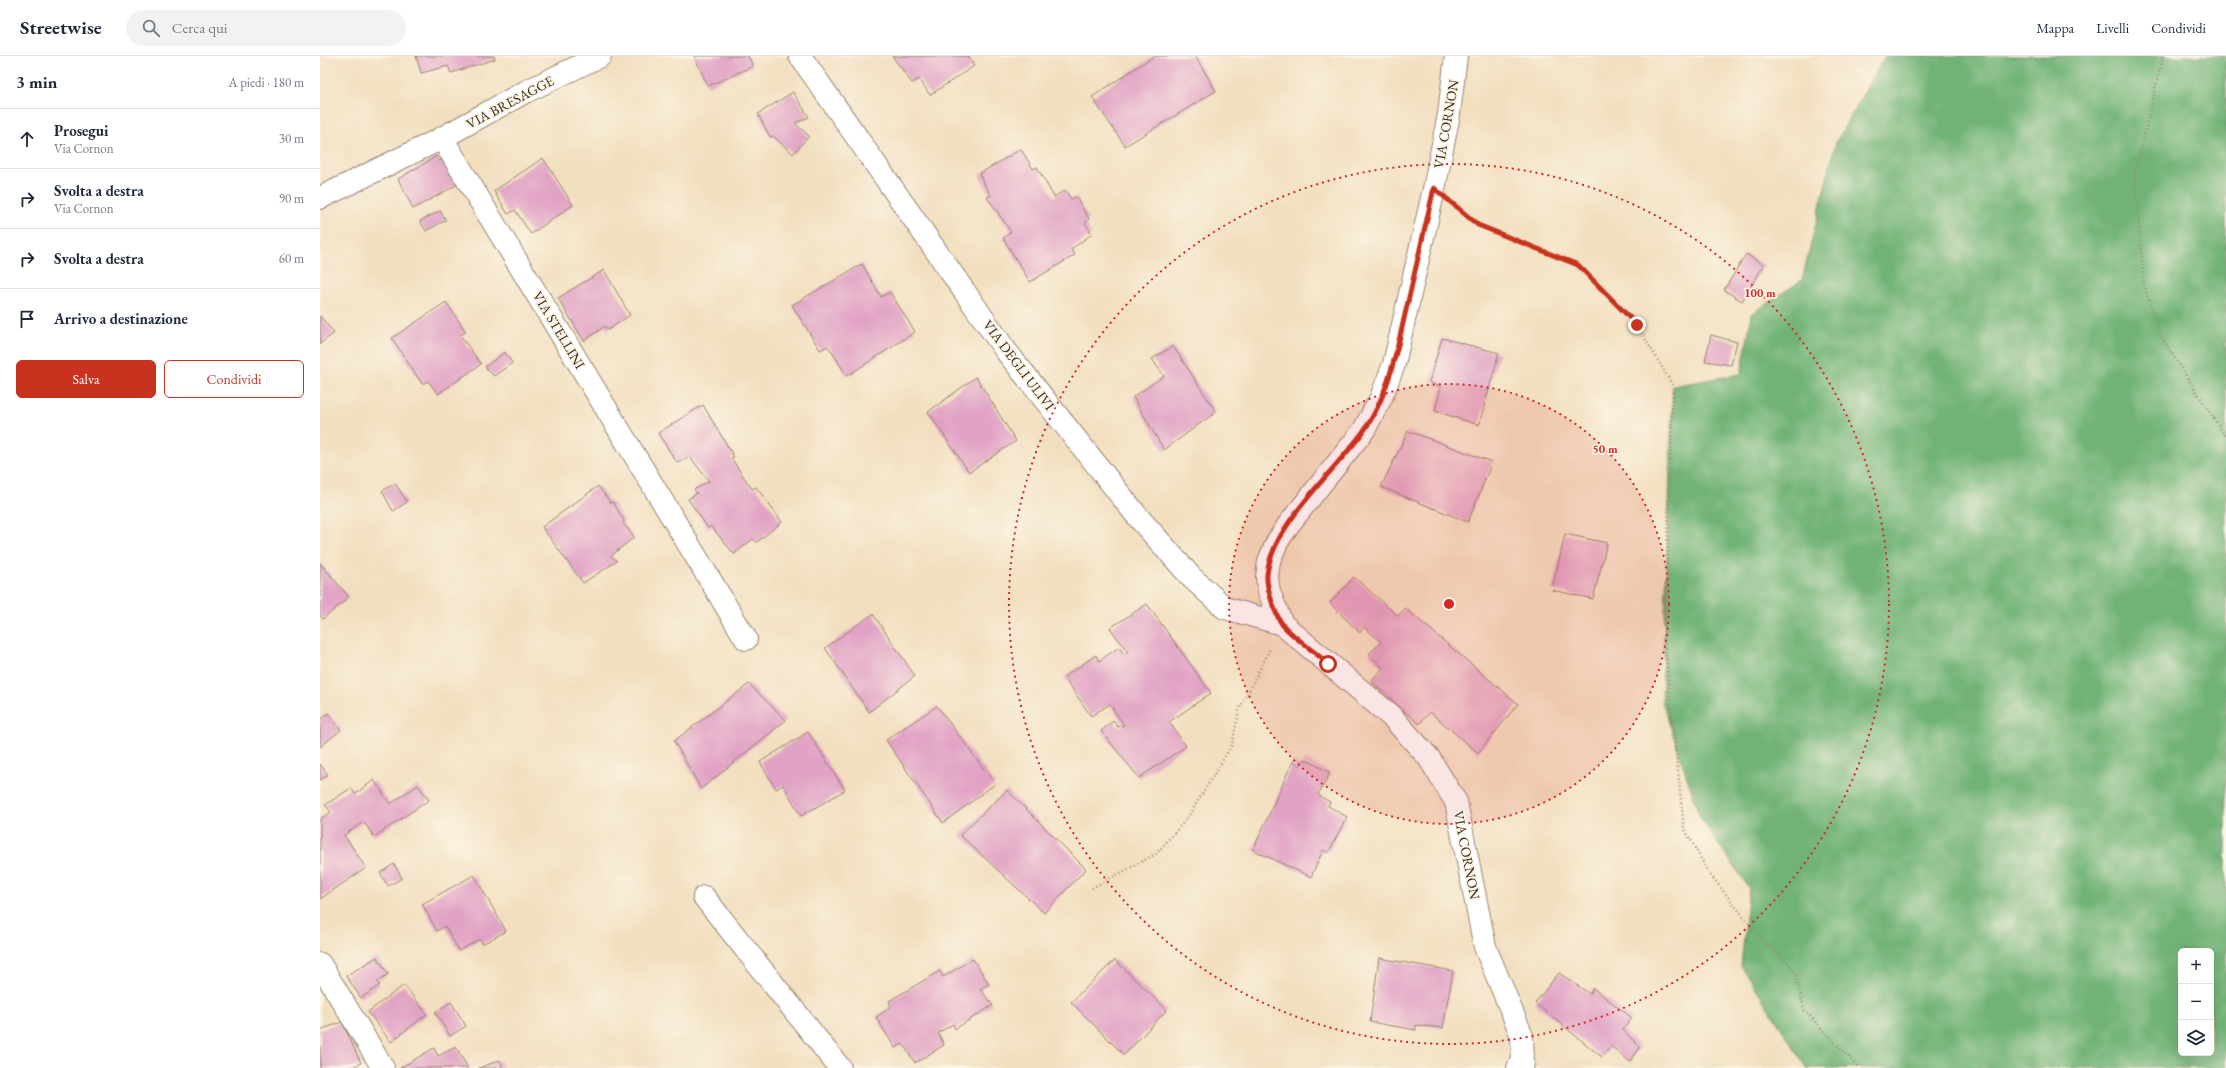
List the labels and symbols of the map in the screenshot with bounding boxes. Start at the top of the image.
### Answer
street label: VIA BRESAGGE [463,71,557,133]
street label: VIA CORNON [1429,78,1463,170]
text: 100 m [1744,285,1776,301]
street label: VIA STELLINI [529,288,589,372]
street label: VIA DEGLI ULIVI [979,316,1059,414]
route end [1628,316,1646,334]
text: 50 m [1592,441,1618,457]
centre of rings [1442,597,1456,611]
route start [1319,655,1337,673]
street label: VIA CORNON [1450,809,1484,901]

